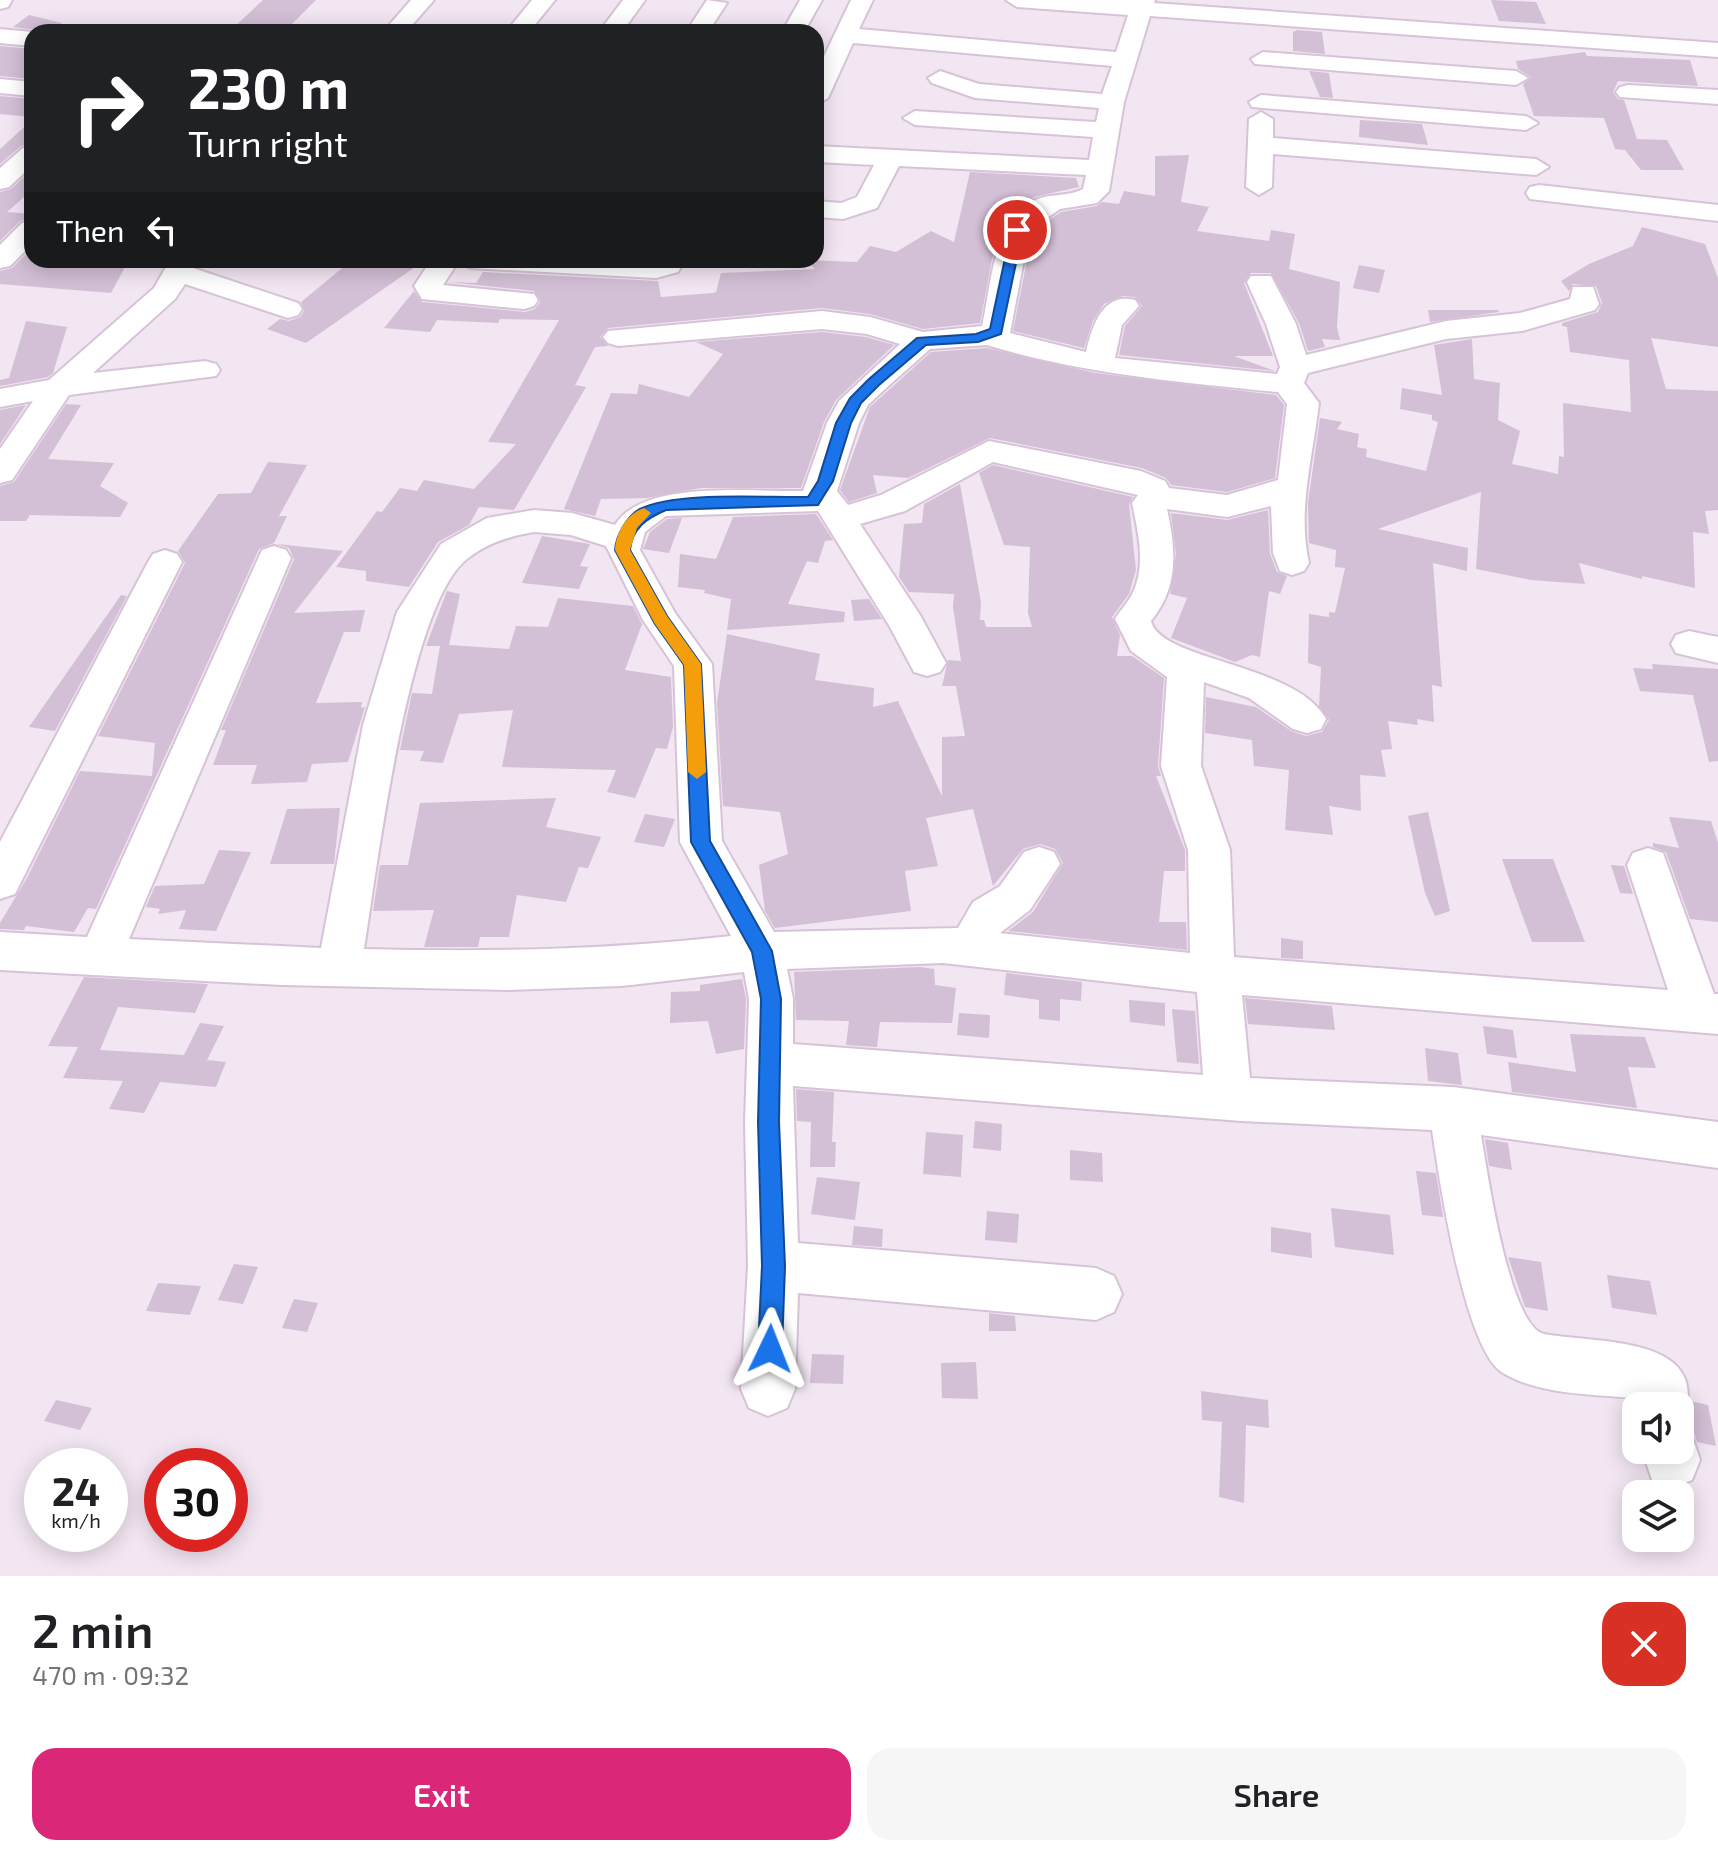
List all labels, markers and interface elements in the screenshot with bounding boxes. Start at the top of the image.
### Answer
text: 230 m [188,53,349,120]
icon: right [56,56,160,160]
text: Turn right [188,121,348,164]
pin [983,196,1051,264]
icon: left [140,208,184,252]
icon: arrive [995,208,1039,252]
text: Then [56,212,124,248]
position arrow [728,1307,812,1391]
map controls [1622,1392,1694,1552]
button: sound [1622,1392,1694,1464]
speed limit sign: 30 [144,1448,248,1552]
text: 24 [52,1466,100,1514]
button: layers [1622,1480,1694,1552]
text: km/h [51,1508,101,1532]
text: 2 min [32,1600,153,1658]
button: close [1602,1602,1686,1686]
text: 470 m · 09:32 [32,1659,189,1690]
button: Exit [32,1748,851,1840]
button: Share [867,1748,1686,1840]

